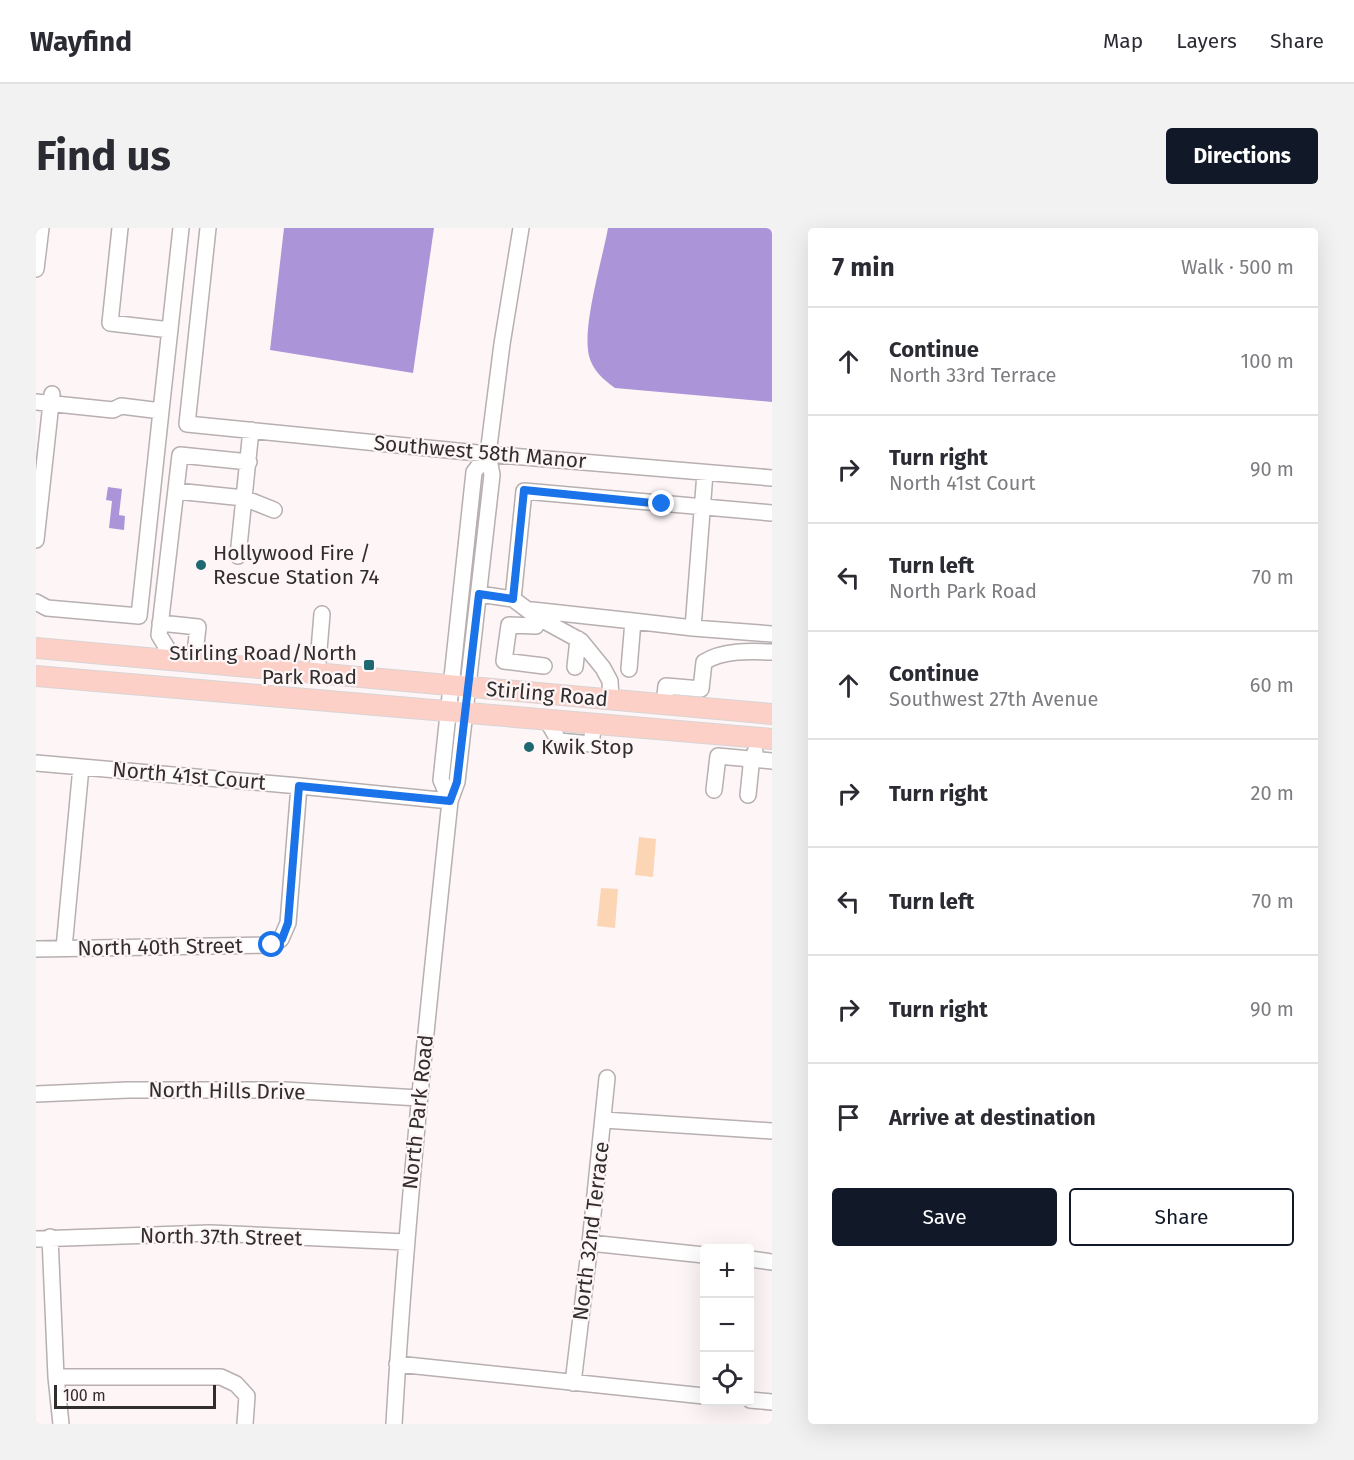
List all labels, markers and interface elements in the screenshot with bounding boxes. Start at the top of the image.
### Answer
text: Wayfind [30,25,132,58]
text: Map [1103,28,1143,54]
text: Layers [1176,28,1237,54]
text: Share [1270,28,1324,54]
button: Directions [1166,128,1318,184]
text: Find us [36,131,171,181]
text: 7 min [832,252,895,283]
text: Walk · 500 m [1181,255,1294,279]
text: Continue [889,336,979,363]
icon: ahead [832,345,865,378]
text: 100 m [1241,349,1294,373]
text: North 33rd Terrace [889,363,1056,387]
street label: Southwest 58th Manor [373,430,587,474]
text: Turn right [889,444,988,471]
icon: right [832,453,865,486]
text: 90 m [1250,457,1294,481]
text: North 41st Court [889,471,1035,495]
route end [648,490,674,516]
place label: Hollywood Fire / Rescue Station 74 [213,540,379,590]
text: Turn left [889,552,974,579]
marker: Hollywood Fire / Rescue Station 74 [194,558,208,572]
icon: left [832,561,865,594]
text: 70 m [1252,565,1294,589]
text: North Park Road [889,579,1037,603]
place label: Stirling Road/North Park Road [169,640,357,690]
marker: Stirling Road/North Park Road [362,658,376,672]
text: Continue [889,660,979,687]
icon: ahead [832,669,865,702]
text: 60 m [1250,673,1294,697]
street label: Stirling Road [485,676,609,712]
text: Southwest 27th Avenue [889,687,1098,711]
place label: Kwik Stop [541,734,634,760]
marker: Kwik Stop [522,740,536,754]
street label: North 41st Court [111,756,267,796]
icon: right [832,777,865,810]
text: Turn right [889,780,988,807]
text: 20 m [1251,781,1294,805]
icon: left [832,885,865,918]
text: Turn left [889,888,974,915]
text: 70 m [1252,889,1294,913]
route start [258,931,284,957]
street label: North 40th Street [77,933,243,961]
icon: right [832,993,865,1026]
text: Turn right [889,996,988,1023]
text: 90 m [1250,997,1294,1021]
street label: North Park Road [397,1033,439,1191]
street label: North Hills Drive [148,1077,306,1105]
icon: arrive [832,1101,865,1134]
text: Arrive at destination [889,1104,1096,1131]
street label: North 32nd Terrace [567,1140,615,1322]
button: Save [832,1188,1057,1246]
button: Share [1069,1188,1294,1246]
street label: North 37th Street [140,1223,303,1251]
map controls [700,1244,754,1406]
button: + [700,1244,754,1298]
button: − [700,1298,754,1352]
button: locate [700,1352,754,1406]
scale bar [54,1382,216,1410]
text: 100 m [63,1386,106,1405]

